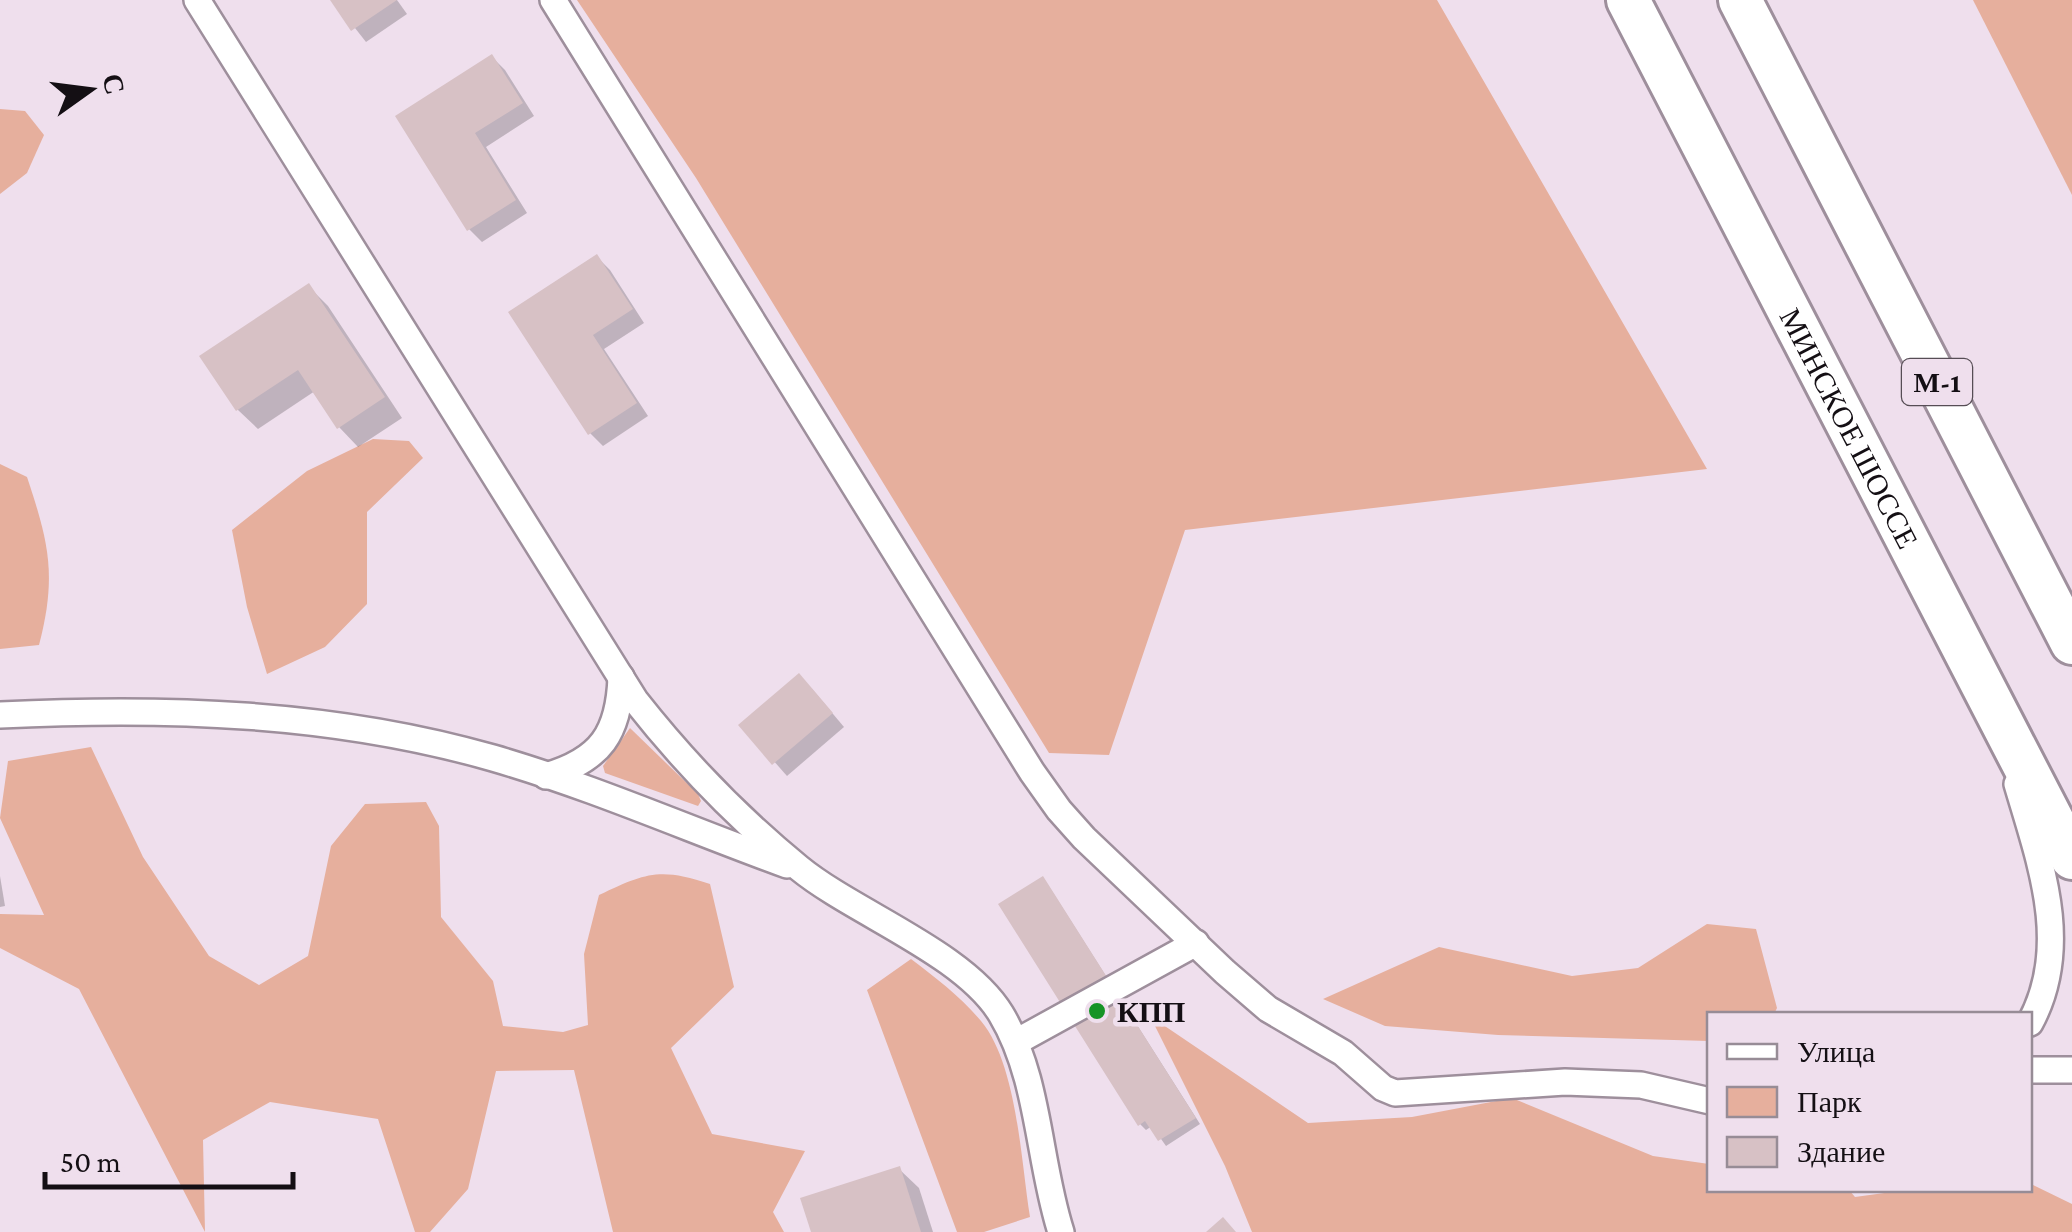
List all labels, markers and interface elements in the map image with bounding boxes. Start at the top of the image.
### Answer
north arrow [40,40,140,140]
text: С [96,71,131,98]
street label: МИНСКОЕ ШОССЕ [1774,303,1925,554]
road number: М-1 [1902,359,1972,405]
place label: КПП [1117,995,1185,1028]
marker: КПП [1086,1000,1108,1022]
legend [1707,1012,2032,1192]
text: Улица [1797,1035,1875,1068]
text: Парк [1797,1085,1862,1118]
scale bar [45,1127,292,1189]
text: Здание [1797,1135,1885,1168]
text: 50 m [60,1145,121,1178]

